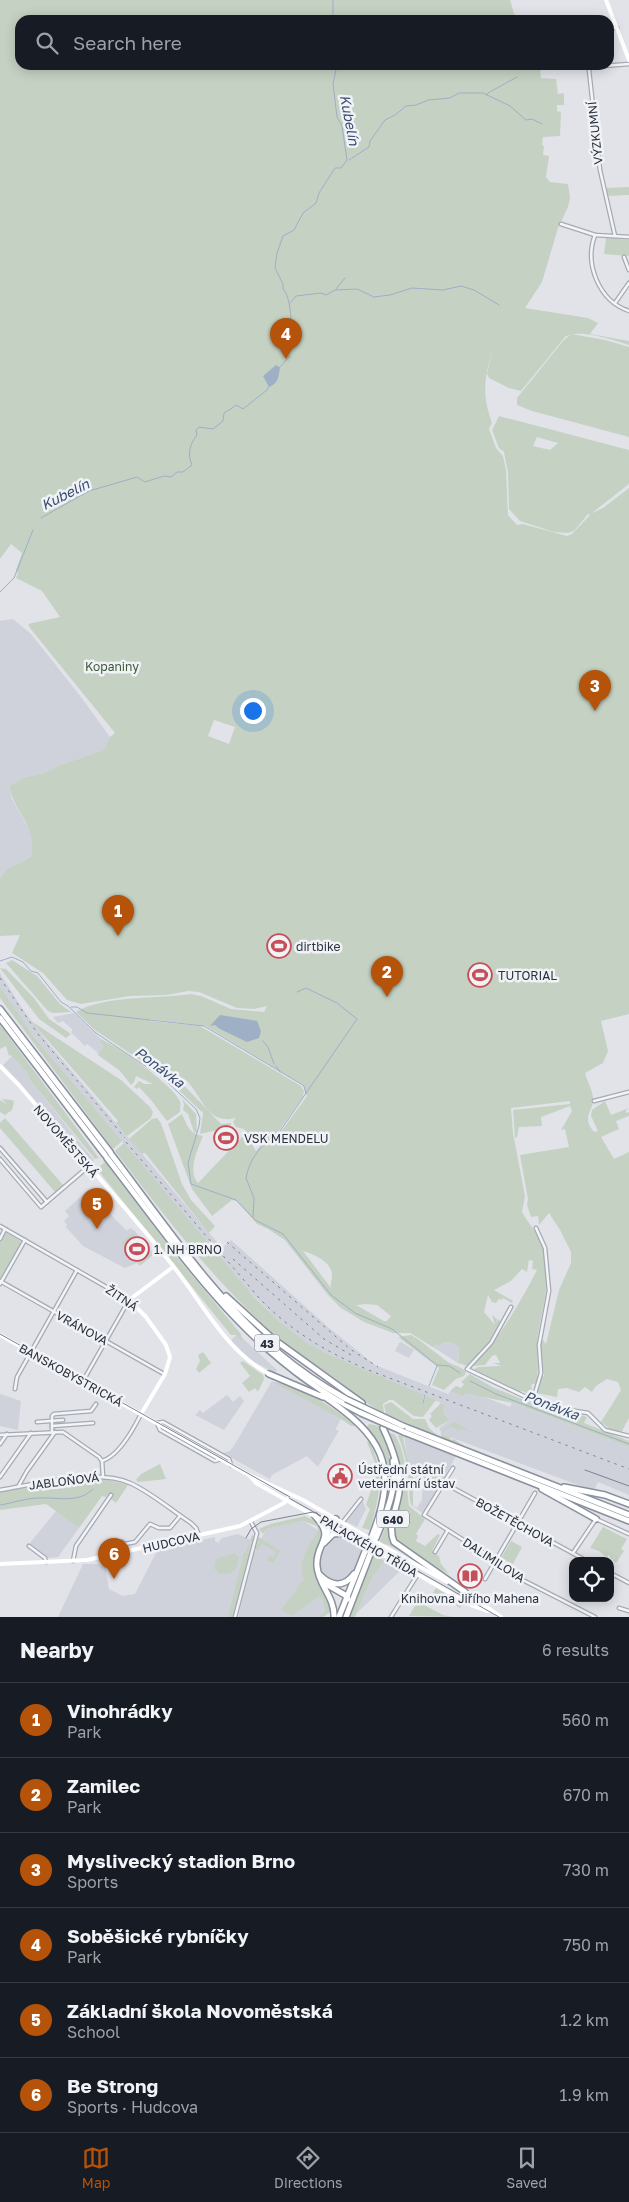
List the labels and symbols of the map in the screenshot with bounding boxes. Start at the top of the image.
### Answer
water label: Kubelín [337,93,364,148]
street label: VÝZKUMNÍ [584,99,606,165]
pin: 4 [270,318,302,359]
water label: Kubelín [38,474,93,513]
park label: Kopaniny [85,659,139,674]
pin: 3 [579,670,611,711]
your location [240,698,266,724]
pin: 1 [102,895,134,936]
sports icon: dirtbike [266,933,292,959]
place label: dirtbike [296,939,340,954]
pin: 2 [371,956,403,997]
sports icon: TUTORIAL [467,962,493,988]
place label: TUTORIAL [498,968,557,983]
water label: Ponávka [132,1043,189,1092]
street label: NOVOMĚSTSKÁ [30,1102,102,1180]
sports icon: VSK MENDELU [213,1125,239,1151]
place label: VSK MENDELU [244,1131,329,1146]
pin: 5 [81,1188,113,1229]
sports icon: 1. NH BRNO [124,1236,150,1262]
place label: 1. NH BRNO [154,1242,222,1257]
street label: ŽITNÁ [103,1282,141,1314]
street label: VRÁNOVA [53,1308,111,1348]
road number: 43 [254,1335,280,1352]
street label: BANSKOBYSTRICKÁ [17,1340,125,1410]
water label: Ponávka [522,1387,583,1424]
place label: Ústřední státní veterinární ústav [358,1462,455,1491]
public building icon: Ústřední státní veterinární ústav [327,1463,353,1489]
street label: JABLOŇOVÁ [28,1469,100,1493]
street label: BOŽETĚCHOVA [473,1494,557,1550]
road number: 640 [377,1510,409,1528]
street label: PALACKÉHO TŘÍDA [317,1512,421,1580]
street label: HUDCOVA [141,1528,201,1556]
street label: DALIMILOVA [460,1534,528,1586]
pin: 6 [98,1538,130,1579]
library icon: Knihovna Jiřího Mahena [457,1563,483,1589]
place label: Knihovna Jiřího Mahena [401,1591,539,1606]

